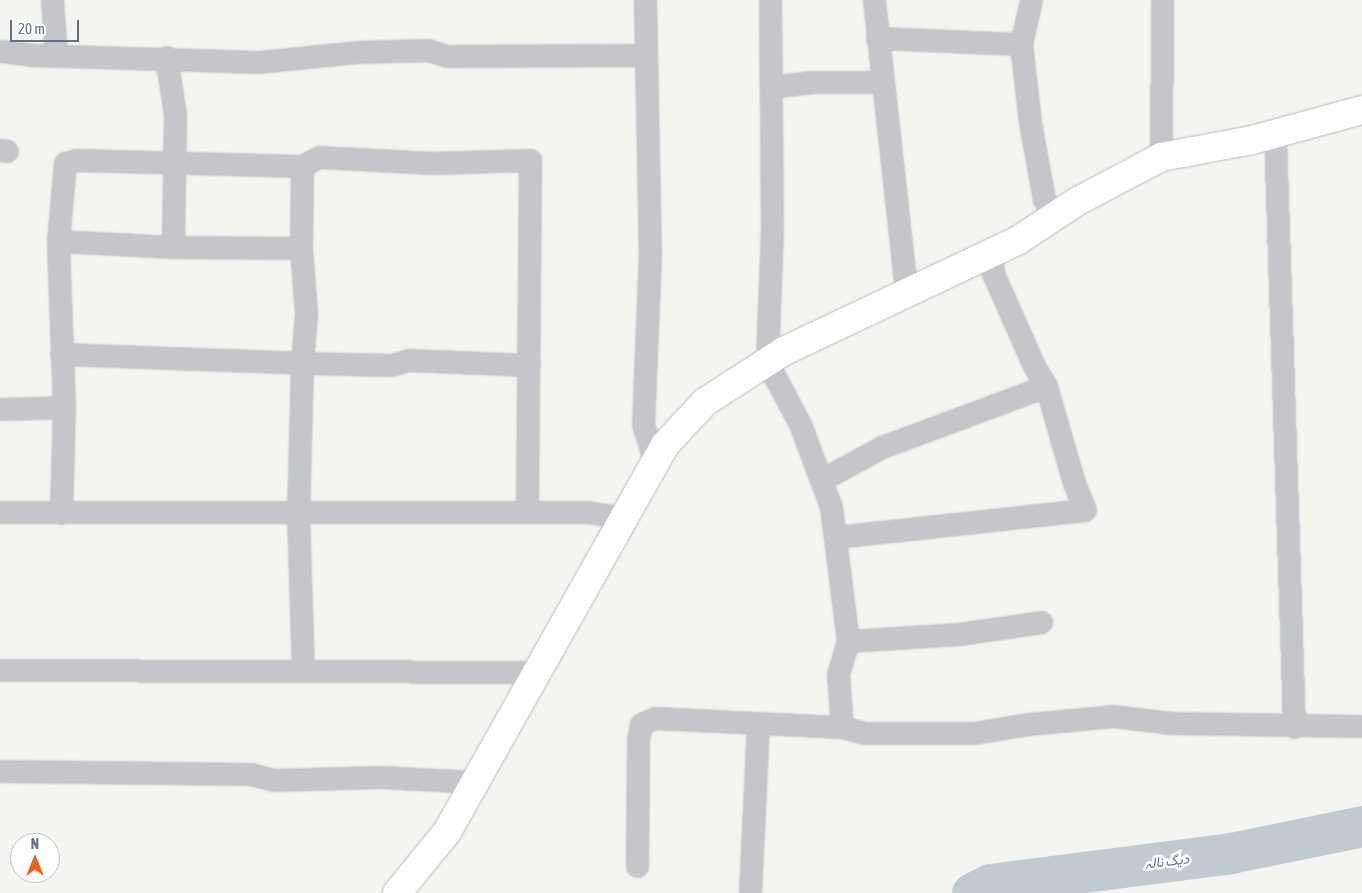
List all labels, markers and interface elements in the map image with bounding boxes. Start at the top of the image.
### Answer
scale bar [12,10,81,42]
text: 20 m [18,20,45,37]
north arrow [10,833,60,883]
text: N [31,836,39,852]
water label: دیگ نالہ [1144,850,1190,872]

